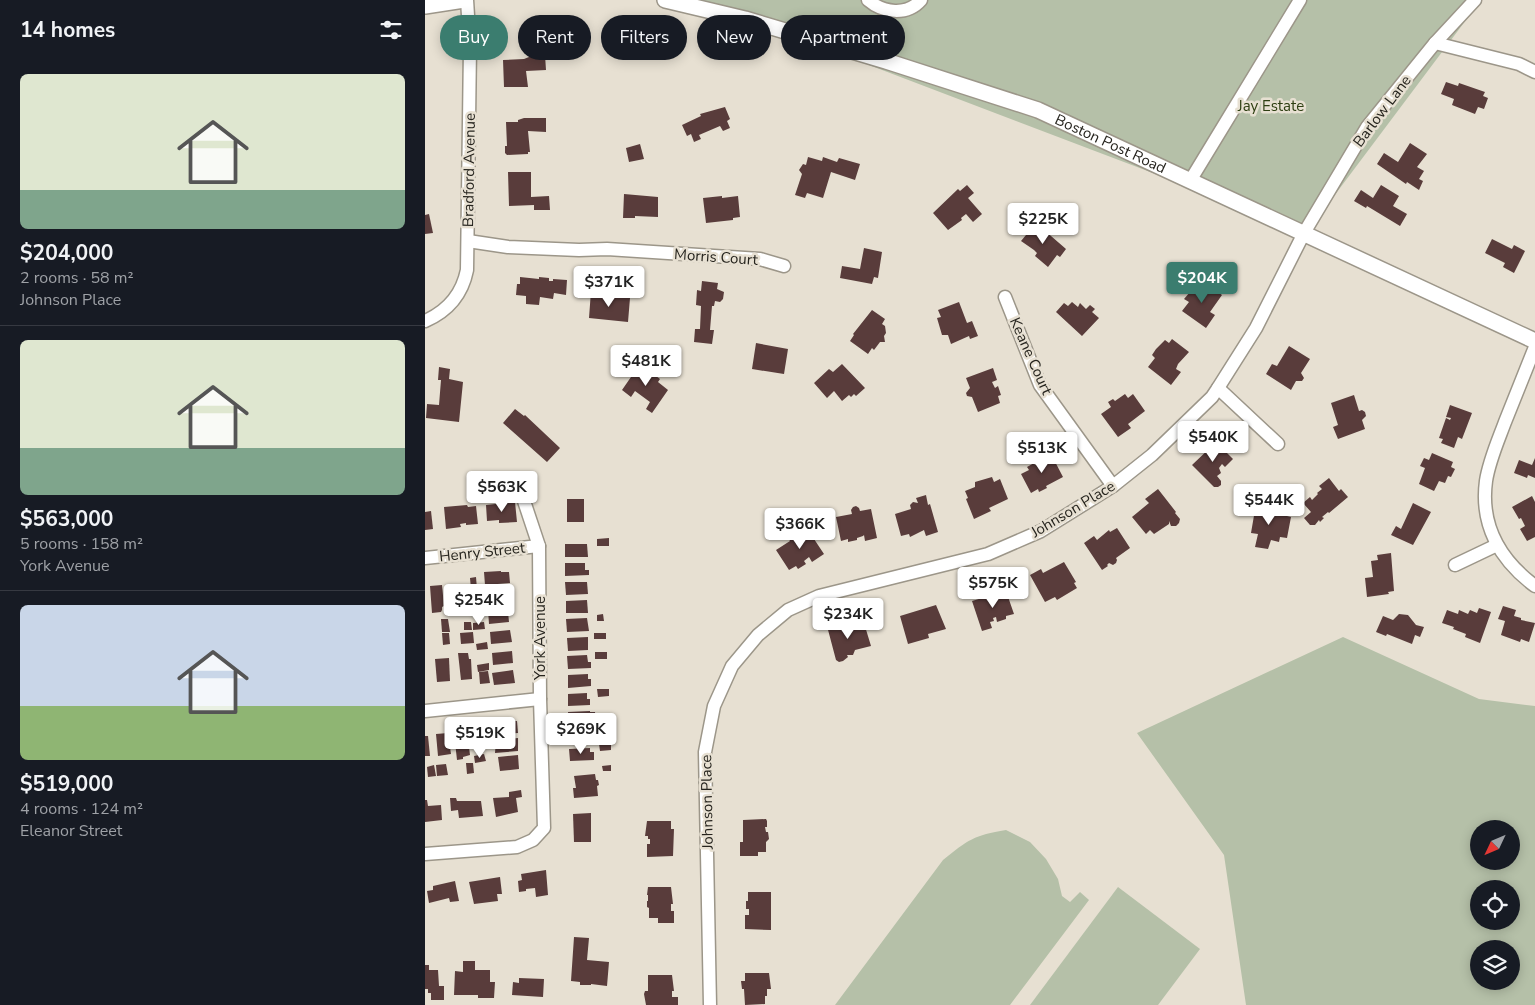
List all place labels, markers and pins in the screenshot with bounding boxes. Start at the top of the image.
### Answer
pin: $225K [1008,202,1078,245]
pin: $204K [1167,262,1237,304]
pin: $371K [574,266,644,308]
pin: $481K [611,344,681,387]
pin: $540K [1178,420,1248,463]
pin: $513K [1007,432,1077,474]
pin: $563K [467,470,537,513]
pin: $544K [1234,484,1304,526]
pin: $366K [765,508,835,550]
pin: $575K [958,566,1028,609]
pin: $254K [444,584,514,626]
pin: $234K [813,598,883,640]
pin: $269K [546,712,616,755]
pin: $519K [445,716,515,759]

